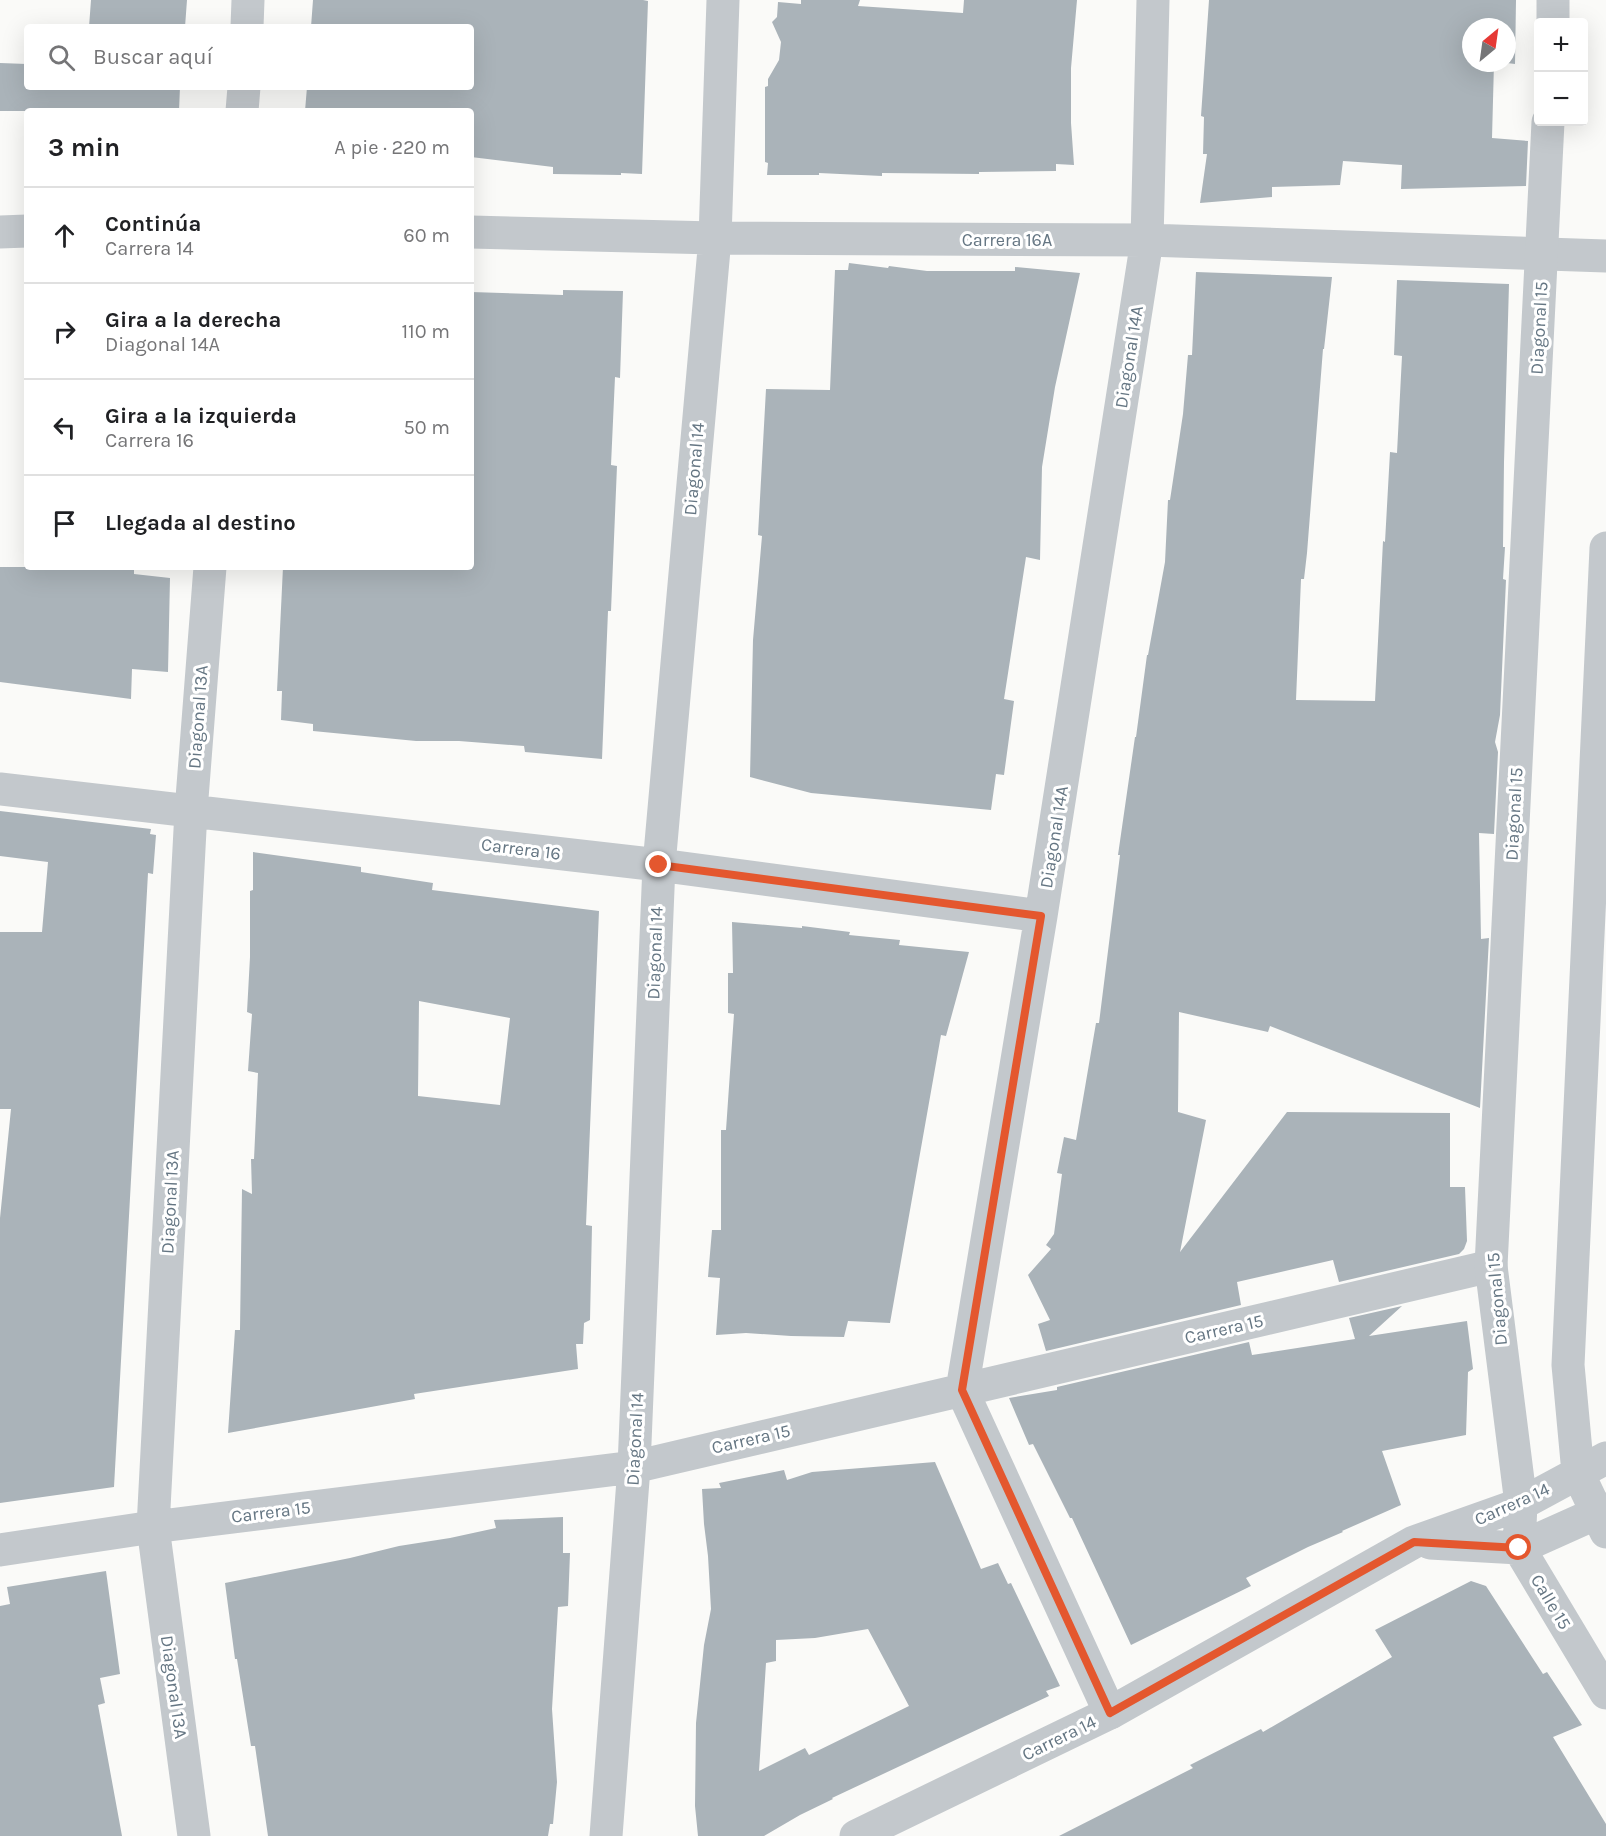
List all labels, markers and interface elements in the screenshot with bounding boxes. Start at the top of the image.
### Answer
north arrow [1462,18,1516,72]
map controls [1534,18,1588,126]
button: + [1534,18,1588,72]
search box [24,24,474,90]
icon: search [45,41,78,74]
text: Buscar aquí [93,44,213,70]
button: − [1534,72,1588,126]
text: 3 min [48,132,120,163]
text: A pie · 220 m [334,136,450,159]
text: Continúa [105,211,201,237]
icon: ahead [48,219,81,252]
text: 60 m [403,224,450,247]
street label: Carrera 16A [962,229,1052,251]
text: Carrera 14 [105,237,194,260]
street label: Diagonal 15 [1526,281,1552,375]
street label: Diagonal 14A [1110,304,1148,410]
text: Gira a la derecha [105,307,281,333]
icon: right [48,315,81,348]
text: 110 m [401,320,450,343]
text: Diagonal 14A [105,333,220,356]
text: Gira a la izquierda [105,403,297,429]
icon: left [48,411,81,444]
text: 50 m [403,416,450,439]
street label: Diagonal 14 [679,422,709,516]
text: Carrera 16 [105,429,194,452]
icon: arrive [48,507,81,540]
text: Llegada al destino [105,510,296,536]
street label: Diagonal 13A [183,664,213,770]
street label: Diagonal 15 [1501,767,1527,861]
street label: Diagonal 14A [1035,784,1073,890]
street label: Carrera 16 [480,833,562,865]
route end [645,851,671,877]
street label: Diagonal 14 [642,906,668,1000]
street label: Diagonal 13A [156,1149,184,1255]
street label: Diagonal 15 [1482,1252,1512,1346]
street label: Carrera 15 [1183,1309,1265,1349]
street label: Diagonal 14 [622,1392,648,1486]
street label: Carrera 15 [710,1419,792,1459]
street label: Carrera 14 [1471,1478,1553,1530]
street label: Carrera 15 [230,1496,312,1528]
route start [1505,1534,1531,1560]
street label: Calle 15 [1526,1570,1576,1634]
street label: Diagonal 13A [156,1634,192,1740]
street label: Carrera 14 [1018,1711,1100,1765]

